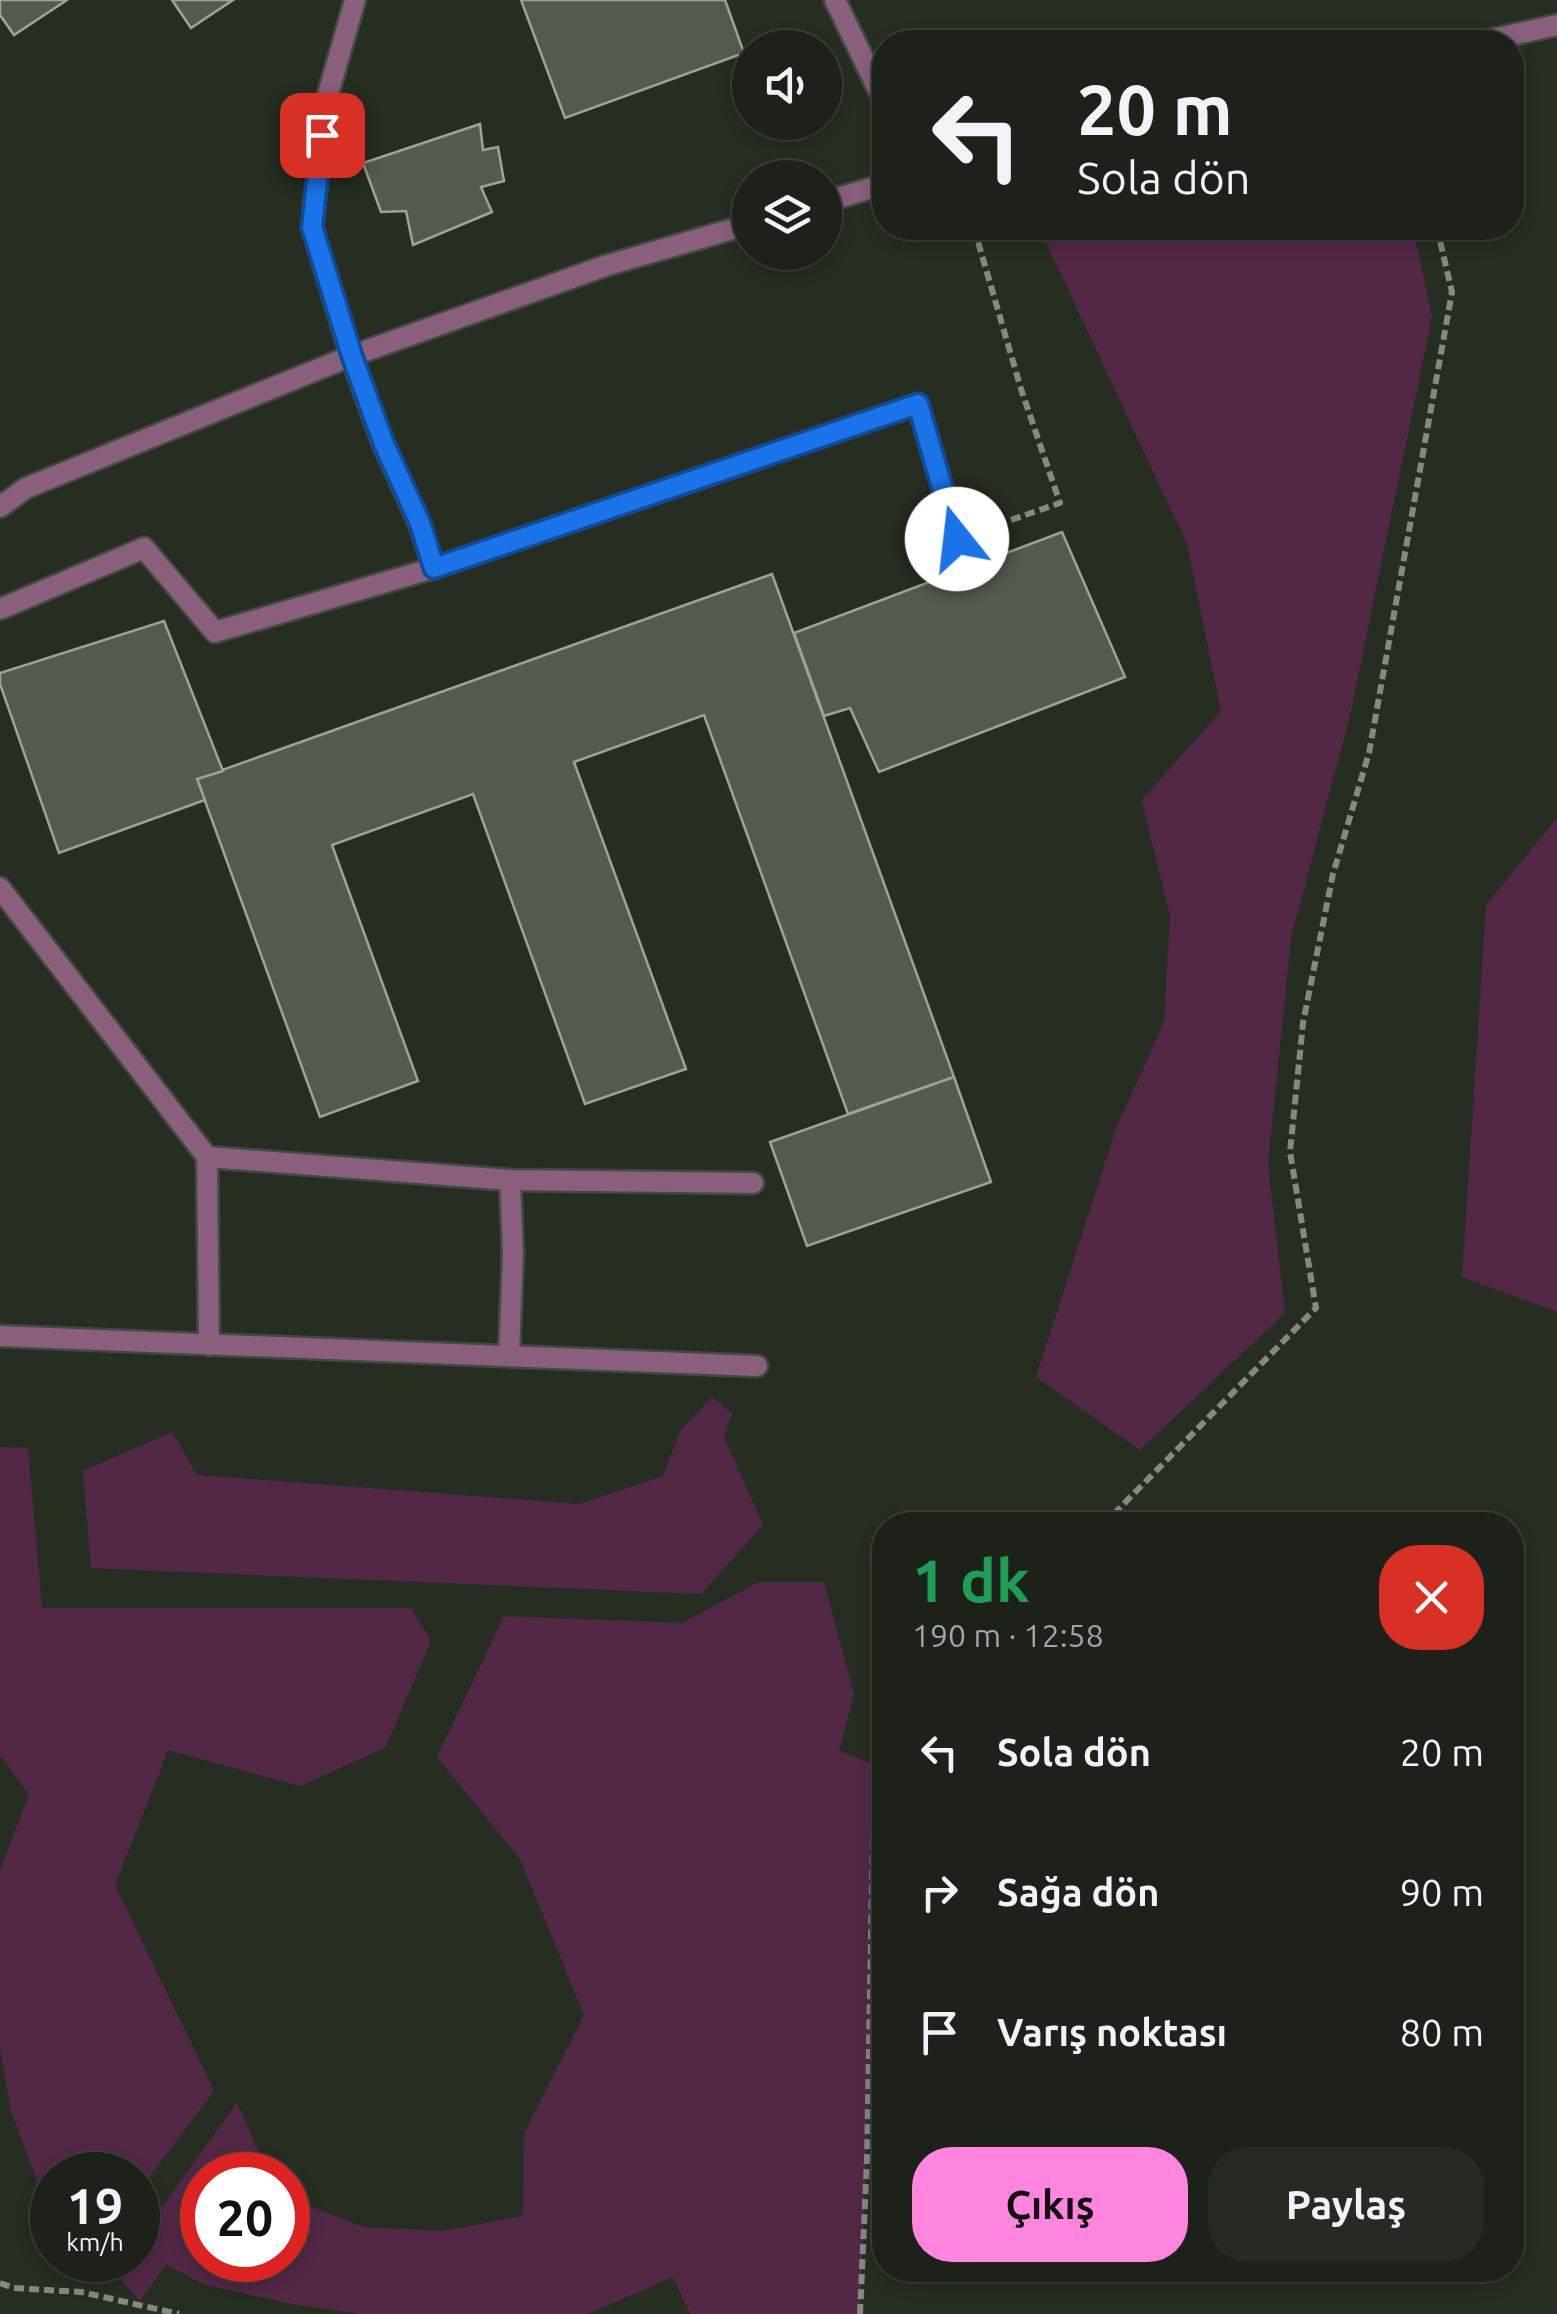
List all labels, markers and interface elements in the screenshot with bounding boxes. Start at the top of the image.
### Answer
map controls [732,30,842,270]
button: sound [732,30,842,140]
icon: left [912,70,1042,200]
text: 20 m [1077,70,1233,148]
pin [280,93,365,178]
icon: arrive [295,108,350,163]
text: Sola dön [1077,152,1251,203]
button: layers [732,160,842,270]
position arrow [905,487,1009,591]
button: close [1379,1545,1484,1650]
text: 1 dk [912,1546,1030,1613]
text: 190 m · 12:58 [912,1617,1104,1653]
icon: left [912,1725,967,1780]
text: Sola dön [997,1731,1151,1773]
text: 20 m [1400,1731,1484,1773]
icon: right [912,1865,967,1920]
text: Sağa dön [997,1871,1159,1913]
text: 90 m [1400,1871,1484,1913]
icon: arrive [912,2005,967,2060]
text: Varış noktası [997,2011,1227,2053]
text: 80 m [1400,2011,1484,2053]
button: Çıkış [912,2147,1188,2262]
button: Paylaş [1208,2147,1484,2262]
speed limit sign: 20 [180,2152,310,2282]
text: 19 [67,2177,123,2233]
text: km/h [66,2228,124,2256]

